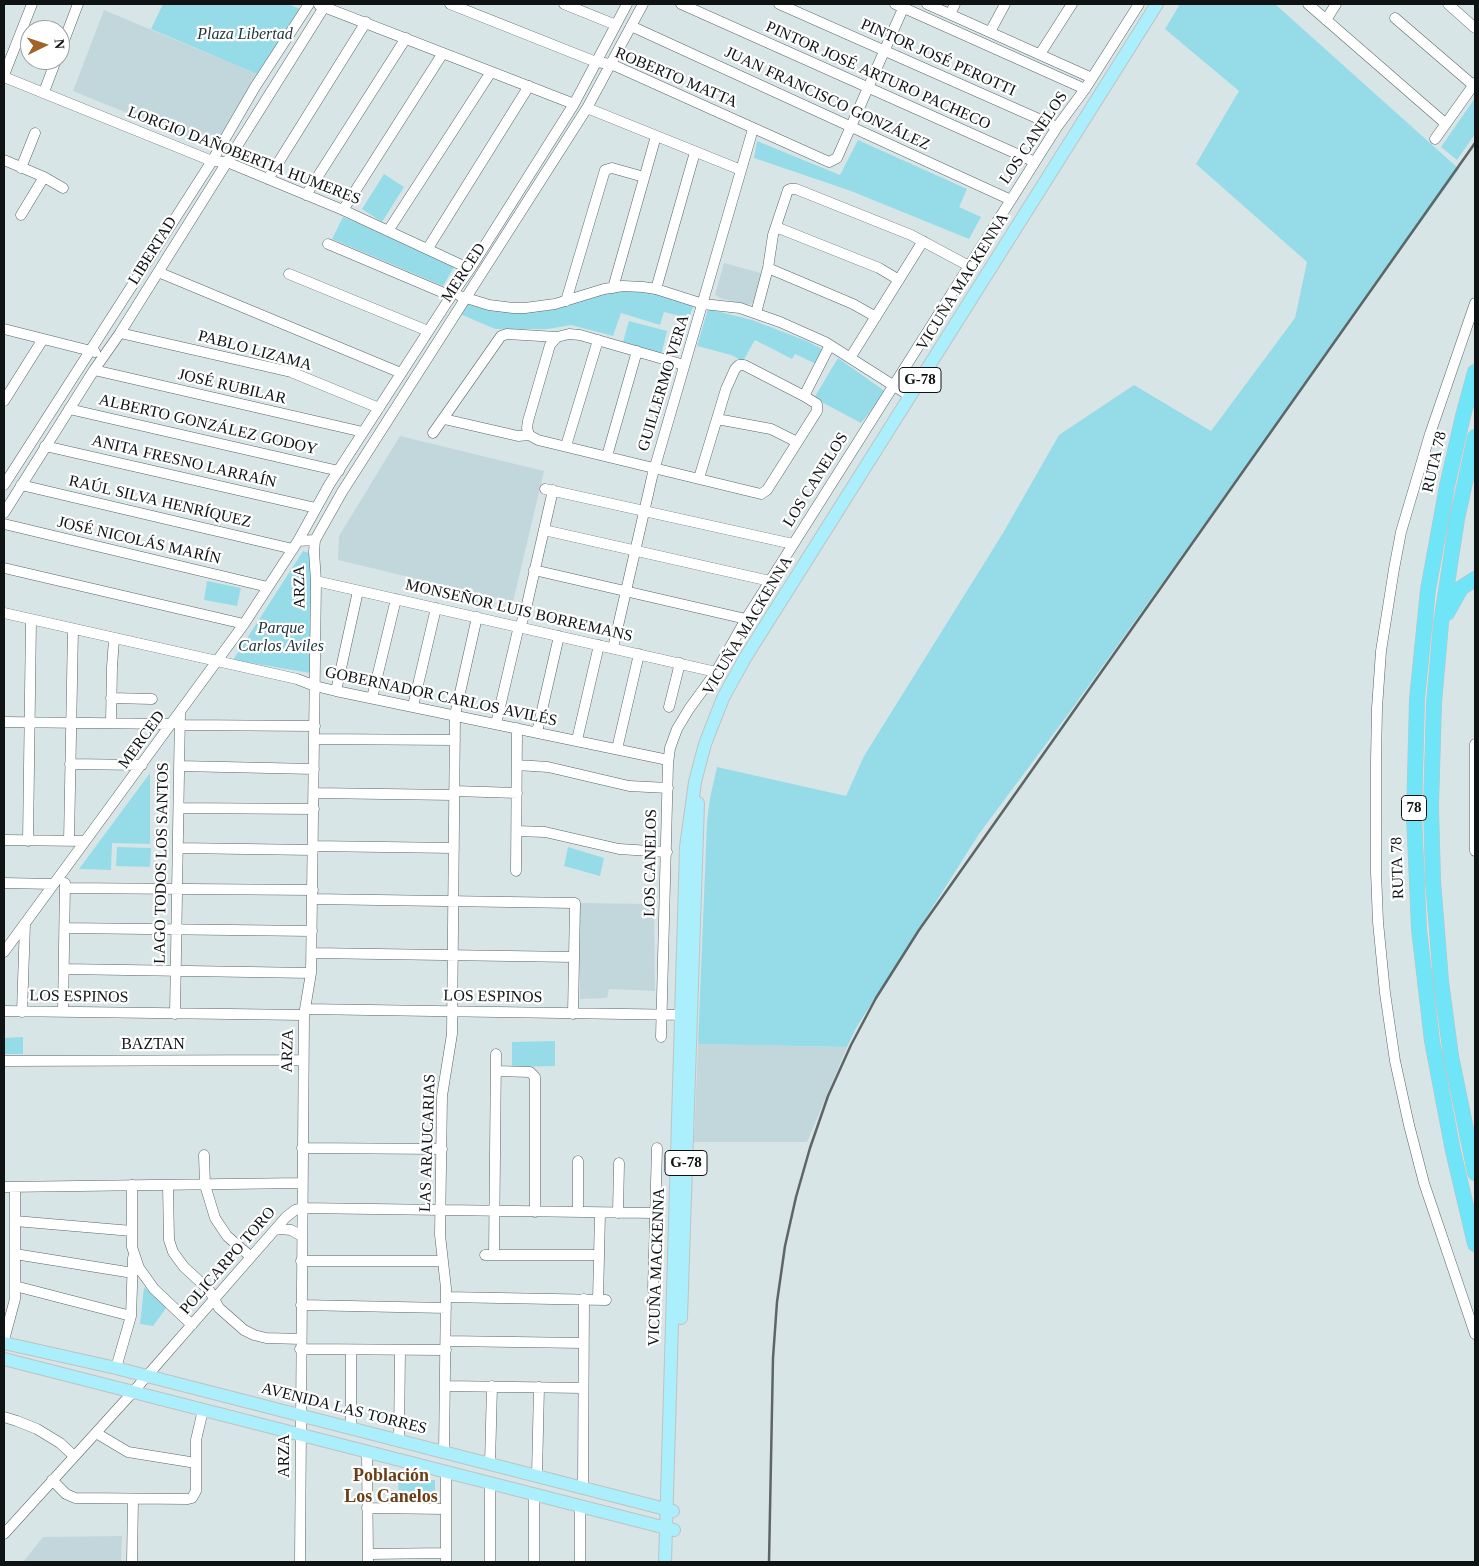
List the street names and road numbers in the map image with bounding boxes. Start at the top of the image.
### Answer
street label: PINTOR JOSÉ PEROTTI [857,15,1019,101]
street label: PINTOR JOSÉ ARTURO PACHECO [763,18,993,134]
street label: JUAN FRANCISCO GONZÁLEZ [721,43,933,155]
street label: ROBERTO MATTA [612,44,740,112]
street label: LOS CANELOS [996,88,1072,188]
street label: LORGIO DAÑOBERTIA HUMERES [125,103,363,209]
street label: VICUÑA MACKENNA [913,210,1013,354]
street label: LIBERTAD [124,213,182,289]
street label: MERCED [438,240,490,306]
street label: GUILLERMO VERA [634,312,694,454]
street label: PABLO LIZAMA [196,327,314,375]
street label: JOSÉ RUBILAR [176,365,288,409]
road number: G-78 [899,368,941,392]
street label: ALBERTO GONZÁLEZ GODOY [97,390,319,460]
street label: LOS CANELOS [779,429,853,531]
street label: RUTA 78 [1419,430,1451,494]
street label: ANITA FRESNO LARRAÍN [90,431,278,493]
street label: RAÚL SILVA HENRÍQUEZ [67,472,253,532]
street label: JOSÉ NICOLÁS MARÍN [55,513,223,569]
street label: VICUÑA MACKENNA [699,553,797,699]
street label: ARZA [290,565,310,609]
street label: MONSEÑOR LUIS BORREMANS [403,575,635,647]
street label: GOBERNADOR CARLOS AVILÉS [323,663,559,731]
street label: MERCED [115,707,169,773]
street label: LAGO TODOS LOS SANTOS [151,762,173,964]
road number: 78 [1402,796,1426,820]
street label: LOS CANELOS [640,809,662,917]
street label: RUTA 78 [1387,837,1409,899]
street label: LOS ESPINOS [29,987,129,1007]
street label: LOS ESPINOS [443,987,543,1007]
street label: ARZA [278,1029,298,1073]
street label: BAZTAN [121,1035,185,1055]
street label: LAS ARAUCARIAS [416,1074,440,1212]
road number: G-78 [665,1150,707,1176]
street label: VICUÑA MACKENNA [645,1187,669,1347]
street label: POLICARPO TORO [176,1203,280,1319]
street label: AVENIDA LAS TORRES [259,1379,429,1439]
street label: ARZA [275,1434,295,1478]

